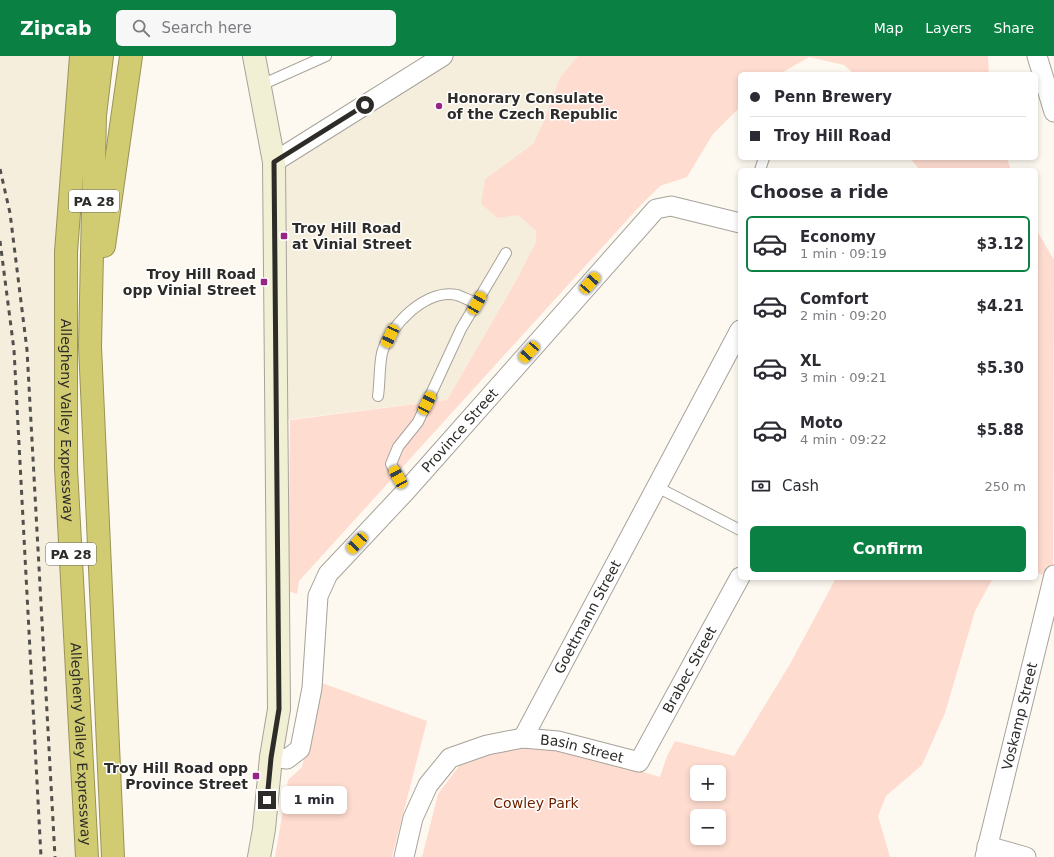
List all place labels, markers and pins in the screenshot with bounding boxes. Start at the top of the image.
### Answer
place label: Honorary Consulate of the Czech Republic [447,90,618,122]
marker: Honorary Consulate of the Czech Republic [434,101,444,111]
place label: Troy Hill Road at Vinial Street [292,220,412,252]
marker: Troy Hill Road at Vinial Street [279,231,289,241]
place label: Troy Hill Road opp Vinial Street [123,266,256,298]
marker: Troy Hill Road opp Vinial Street [259,277,269,287]
place label: Troy Hill Road opp Province Street [104,760,248,792]
marker: Troy Hill Road opp Province Street [251,771,261,781]

